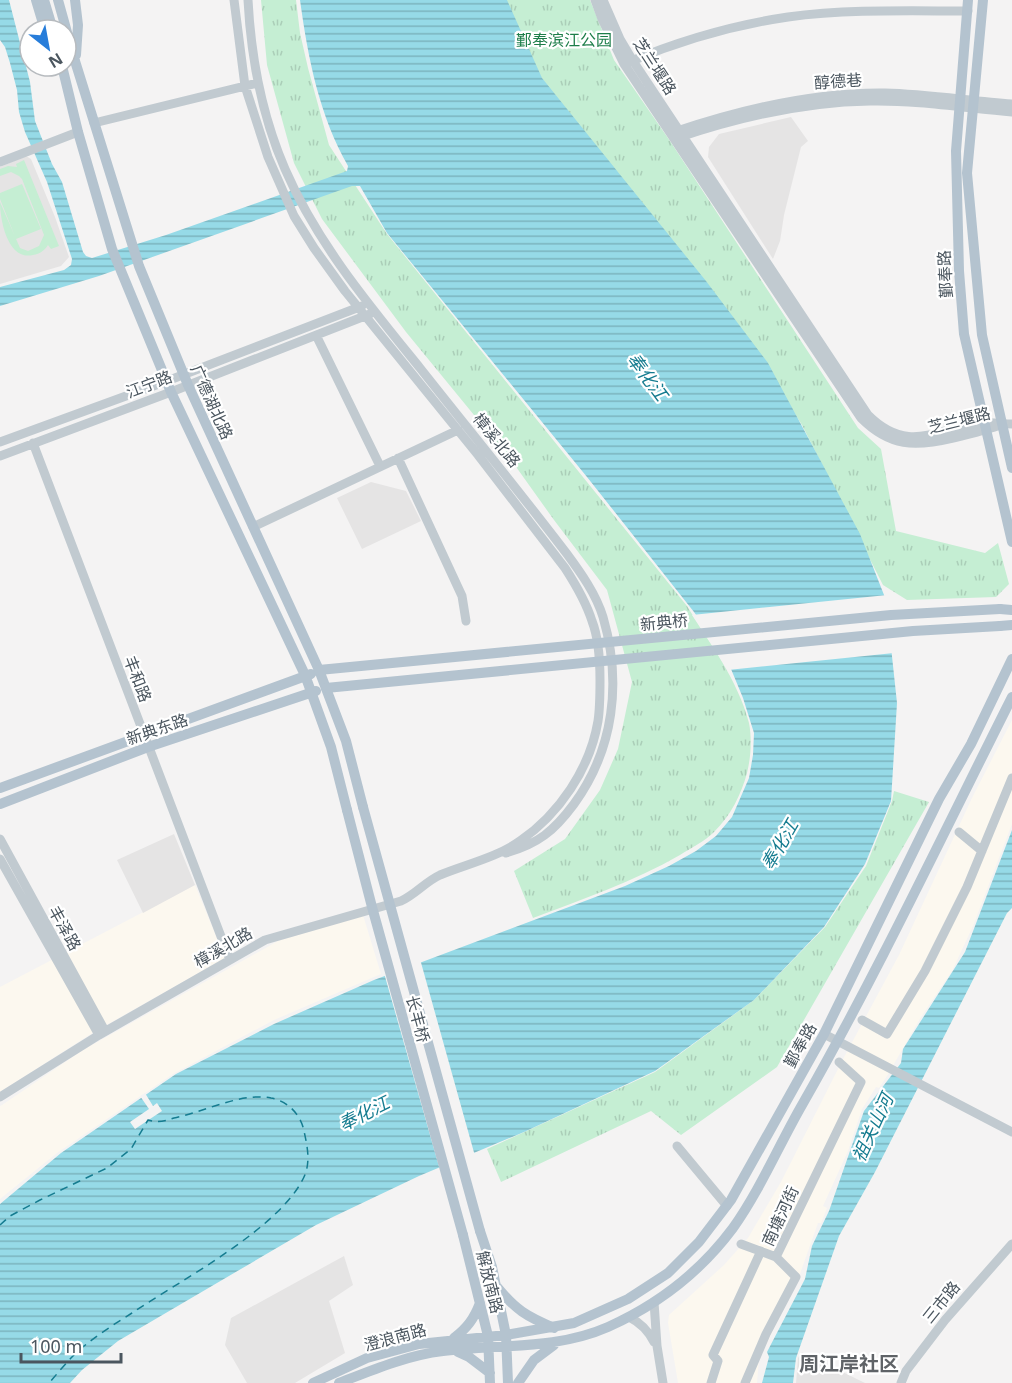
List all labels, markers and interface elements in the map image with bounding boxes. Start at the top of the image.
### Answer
north arrow [18,18,78,78]
park label: 鄞奉滨江公园 [516,29,612,51]
street label: 芝兰堰路 [628,33,682,99]
text: N [44,48,67,74]
street label: 醇德巷 [813,68,863,94]
street label: 鄞奉路 [933,249,957,299]
water label: 奉化江 [622,348,675,407]
street label: 广德湖北路 [186,361,238,443]
street label: 江宁路 [123,365,175,403]
street label: 芝兰堰路 [925,402,993,438]
street label: 樟溪北路 [468,408,526,472]
street label: 新典桥 [639,609,689,635]
street label: 丰和路 [119,653,157,705]
street label: 新典东路 [123,708,191,750]
water label: 奉化江 [755,813,804,874]
street label: 丰泽路 [44,902,86,954]
street label: 樟溪北路 [190,921,256,973]
street label: 长丰桥 [401,993,435,1045]
street label: 鄞奉路 [779,1019,821,1071]
water label: 祖关山河 [846,1087,899,1165]
water label: 奉化江 [334,1089,395,1136]
street label: 南塘河街 [757,1182,803,1250]
street label: 解放南路 [472,1248,508,1316]
street label: 三市路 [917,1276,965,1328]
street label: 澄浪南路 [361,1318,429,1356]
scale bar [21,1326,122,1364]
text: 100 m [30,1334,82,1358]
district label: 周江岸社区 [799,1350,899,1377]

